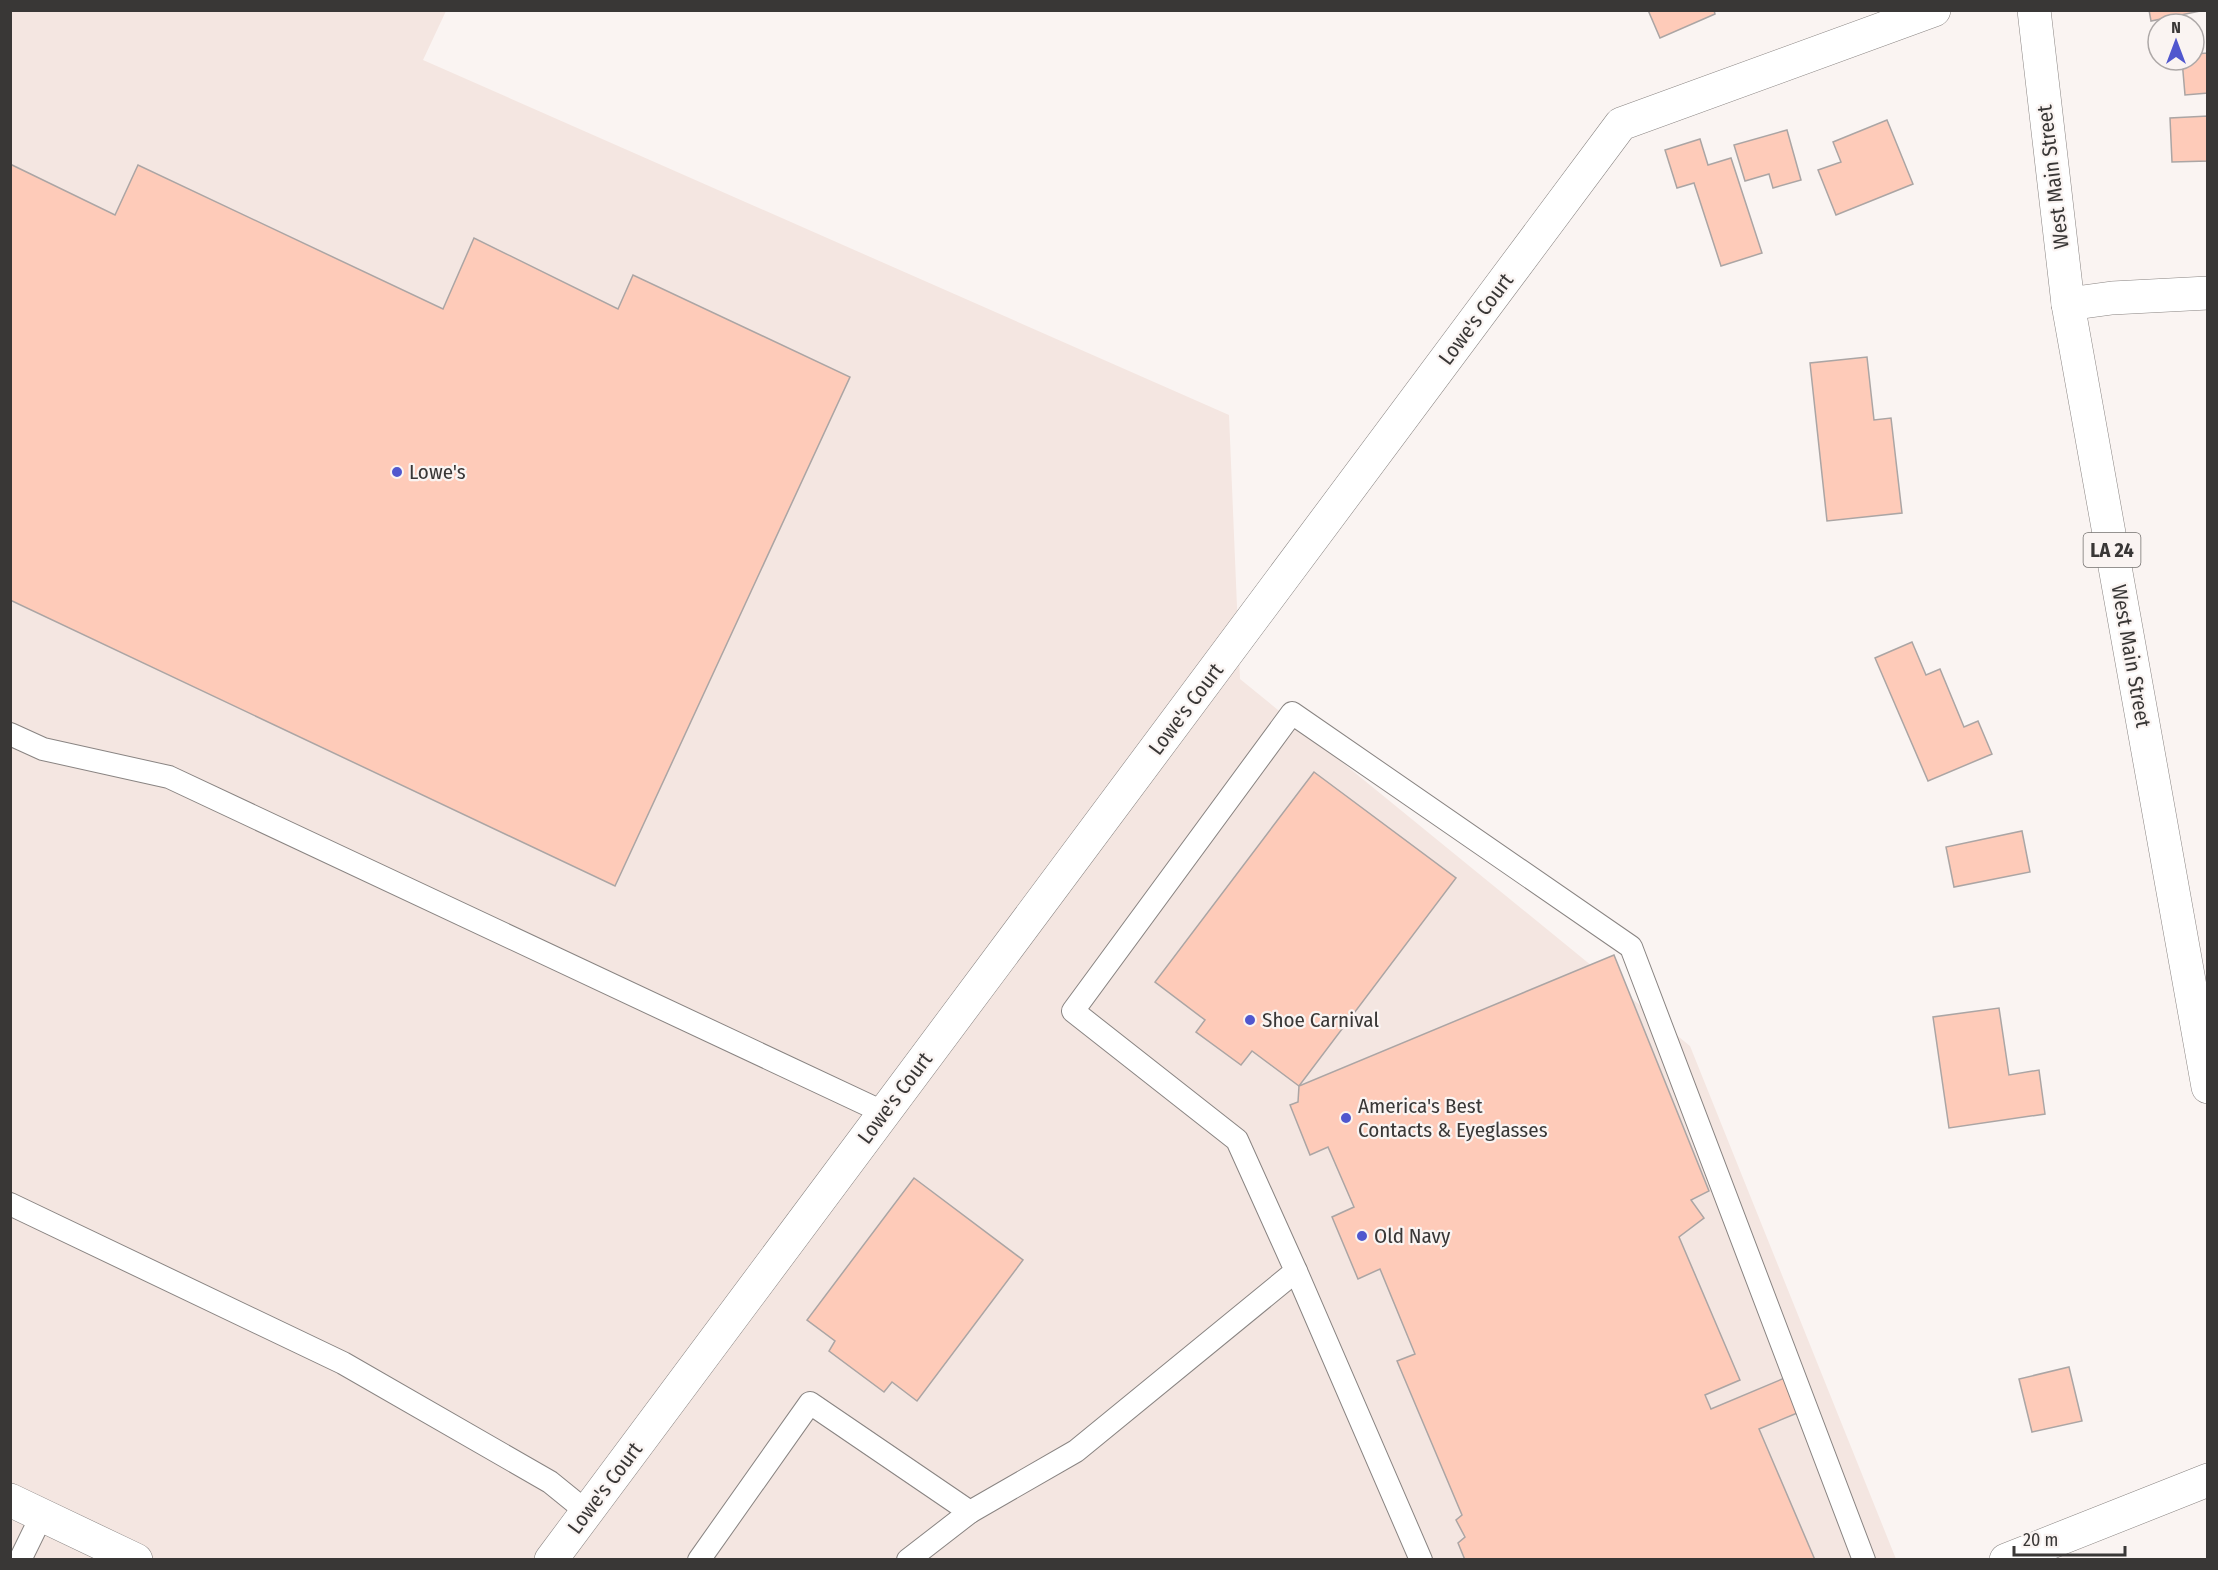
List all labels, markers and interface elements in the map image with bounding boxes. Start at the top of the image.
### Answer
north arrow [2146,12,2206,72]
text: N [2171,18,2181,37]
street label: West Main Street [2031,103,2075,250]
street label: Lowe's Court [1433,268,1519,370]
place label: Lowe's [409,459,466,485]
marker: Lowe's [390,465,404,479]
road number: LA 24 [2084,533,2140,567]
street label: West Main Street [2106,582,2156,730]
street label: Lowe's Court [1143,658,1229,760]
place label: Shoe Carnival [1262,1007,1379,1033]
marker: Shoe Carnival [1243,1013,1257,1027]
street label: Lowe's Court [852,1047,938,1149]
place label: America's Best Contacts & Eyeglasses [1358,1093,1548,1143]
marker: America's Best Contacts & Eyeglasses [1339,1111,1353,1125]
place label: Old Navy [1374,1223,1451,1249]
marker: Old Navy [1355,1229,1369,1243]
street label: Lowe's Court [562,1437,648,1539]
scale bar [2014,1519,2125,1557]
text: 20 m [2023,1529,2058,1551]

